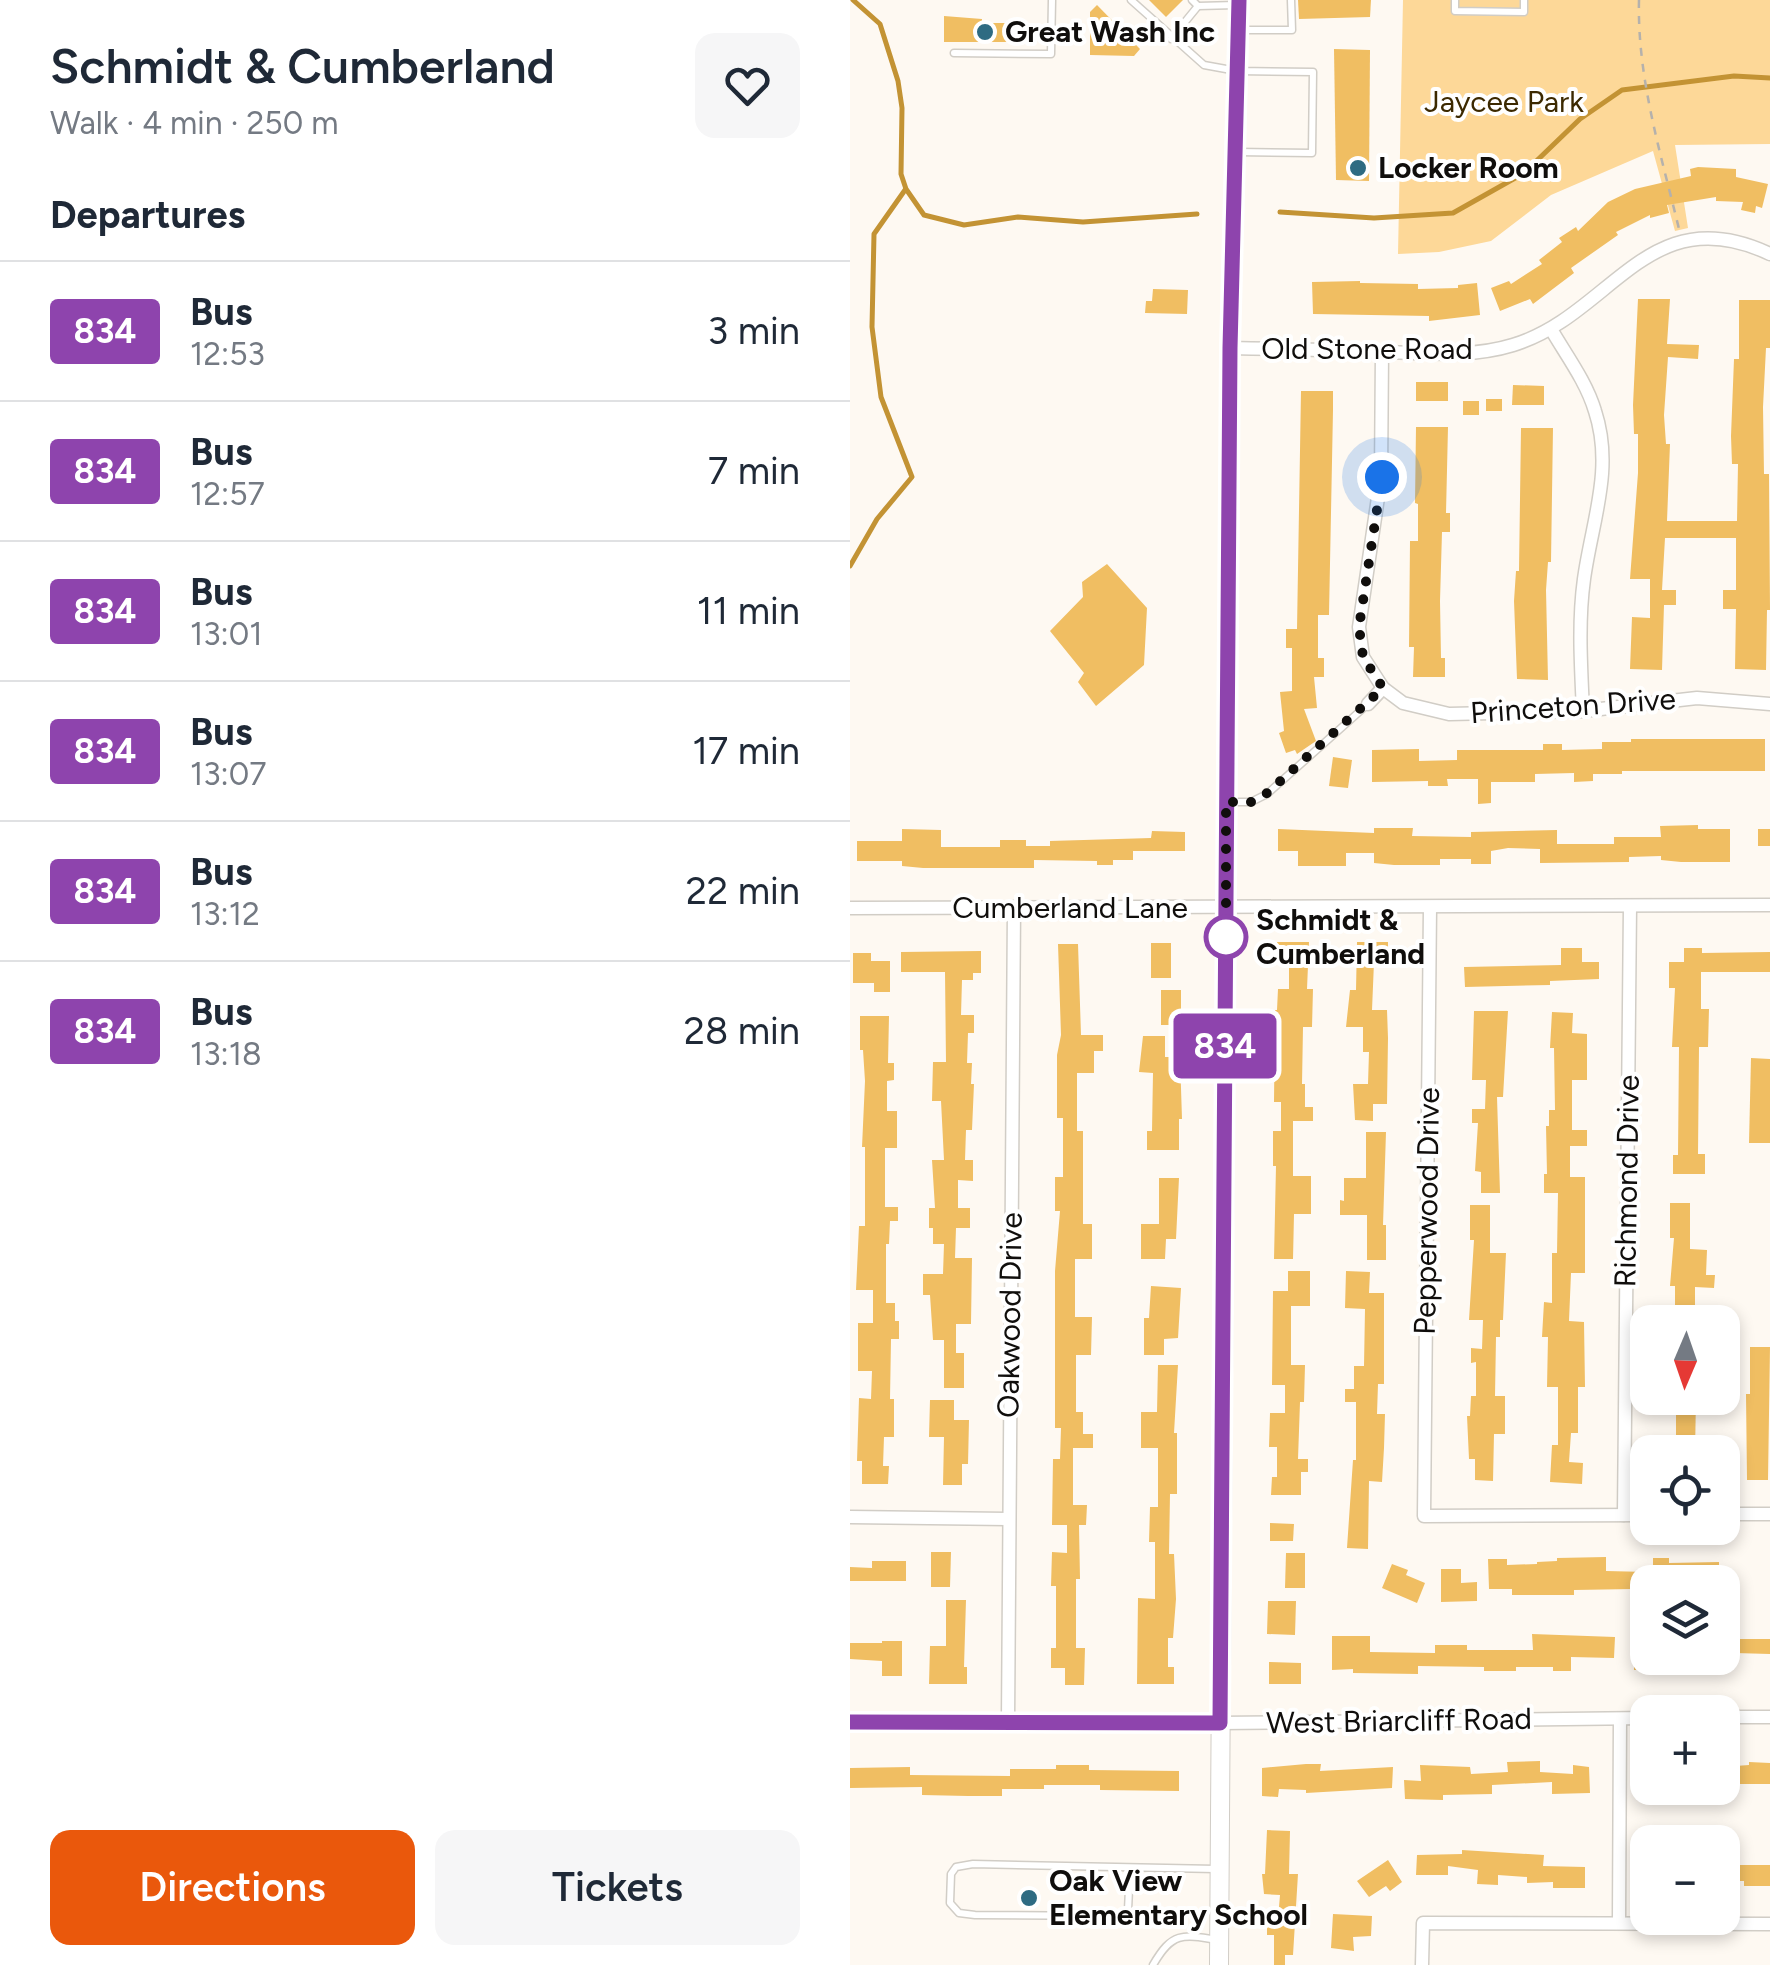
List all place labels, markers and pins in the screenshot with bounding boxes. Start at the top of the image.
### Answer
place label: Great Wash Inc [1005,13,1215,50]
marker: Great Wash Inc [974,21,996,43]
place label: Locker Room [1378,149,1559,186]
marker: Locker Room [1347,157,1369,179]
place label: Schmidt & Cumberland [1256,901,1425,972]
marker: Schmidt & Cumberland [1205,916,1247,958]
place label: Oak View Elementary School [1049,1862,1308,1933]
marker: Oak View Elementary School [1018,1887,1040,1909]

